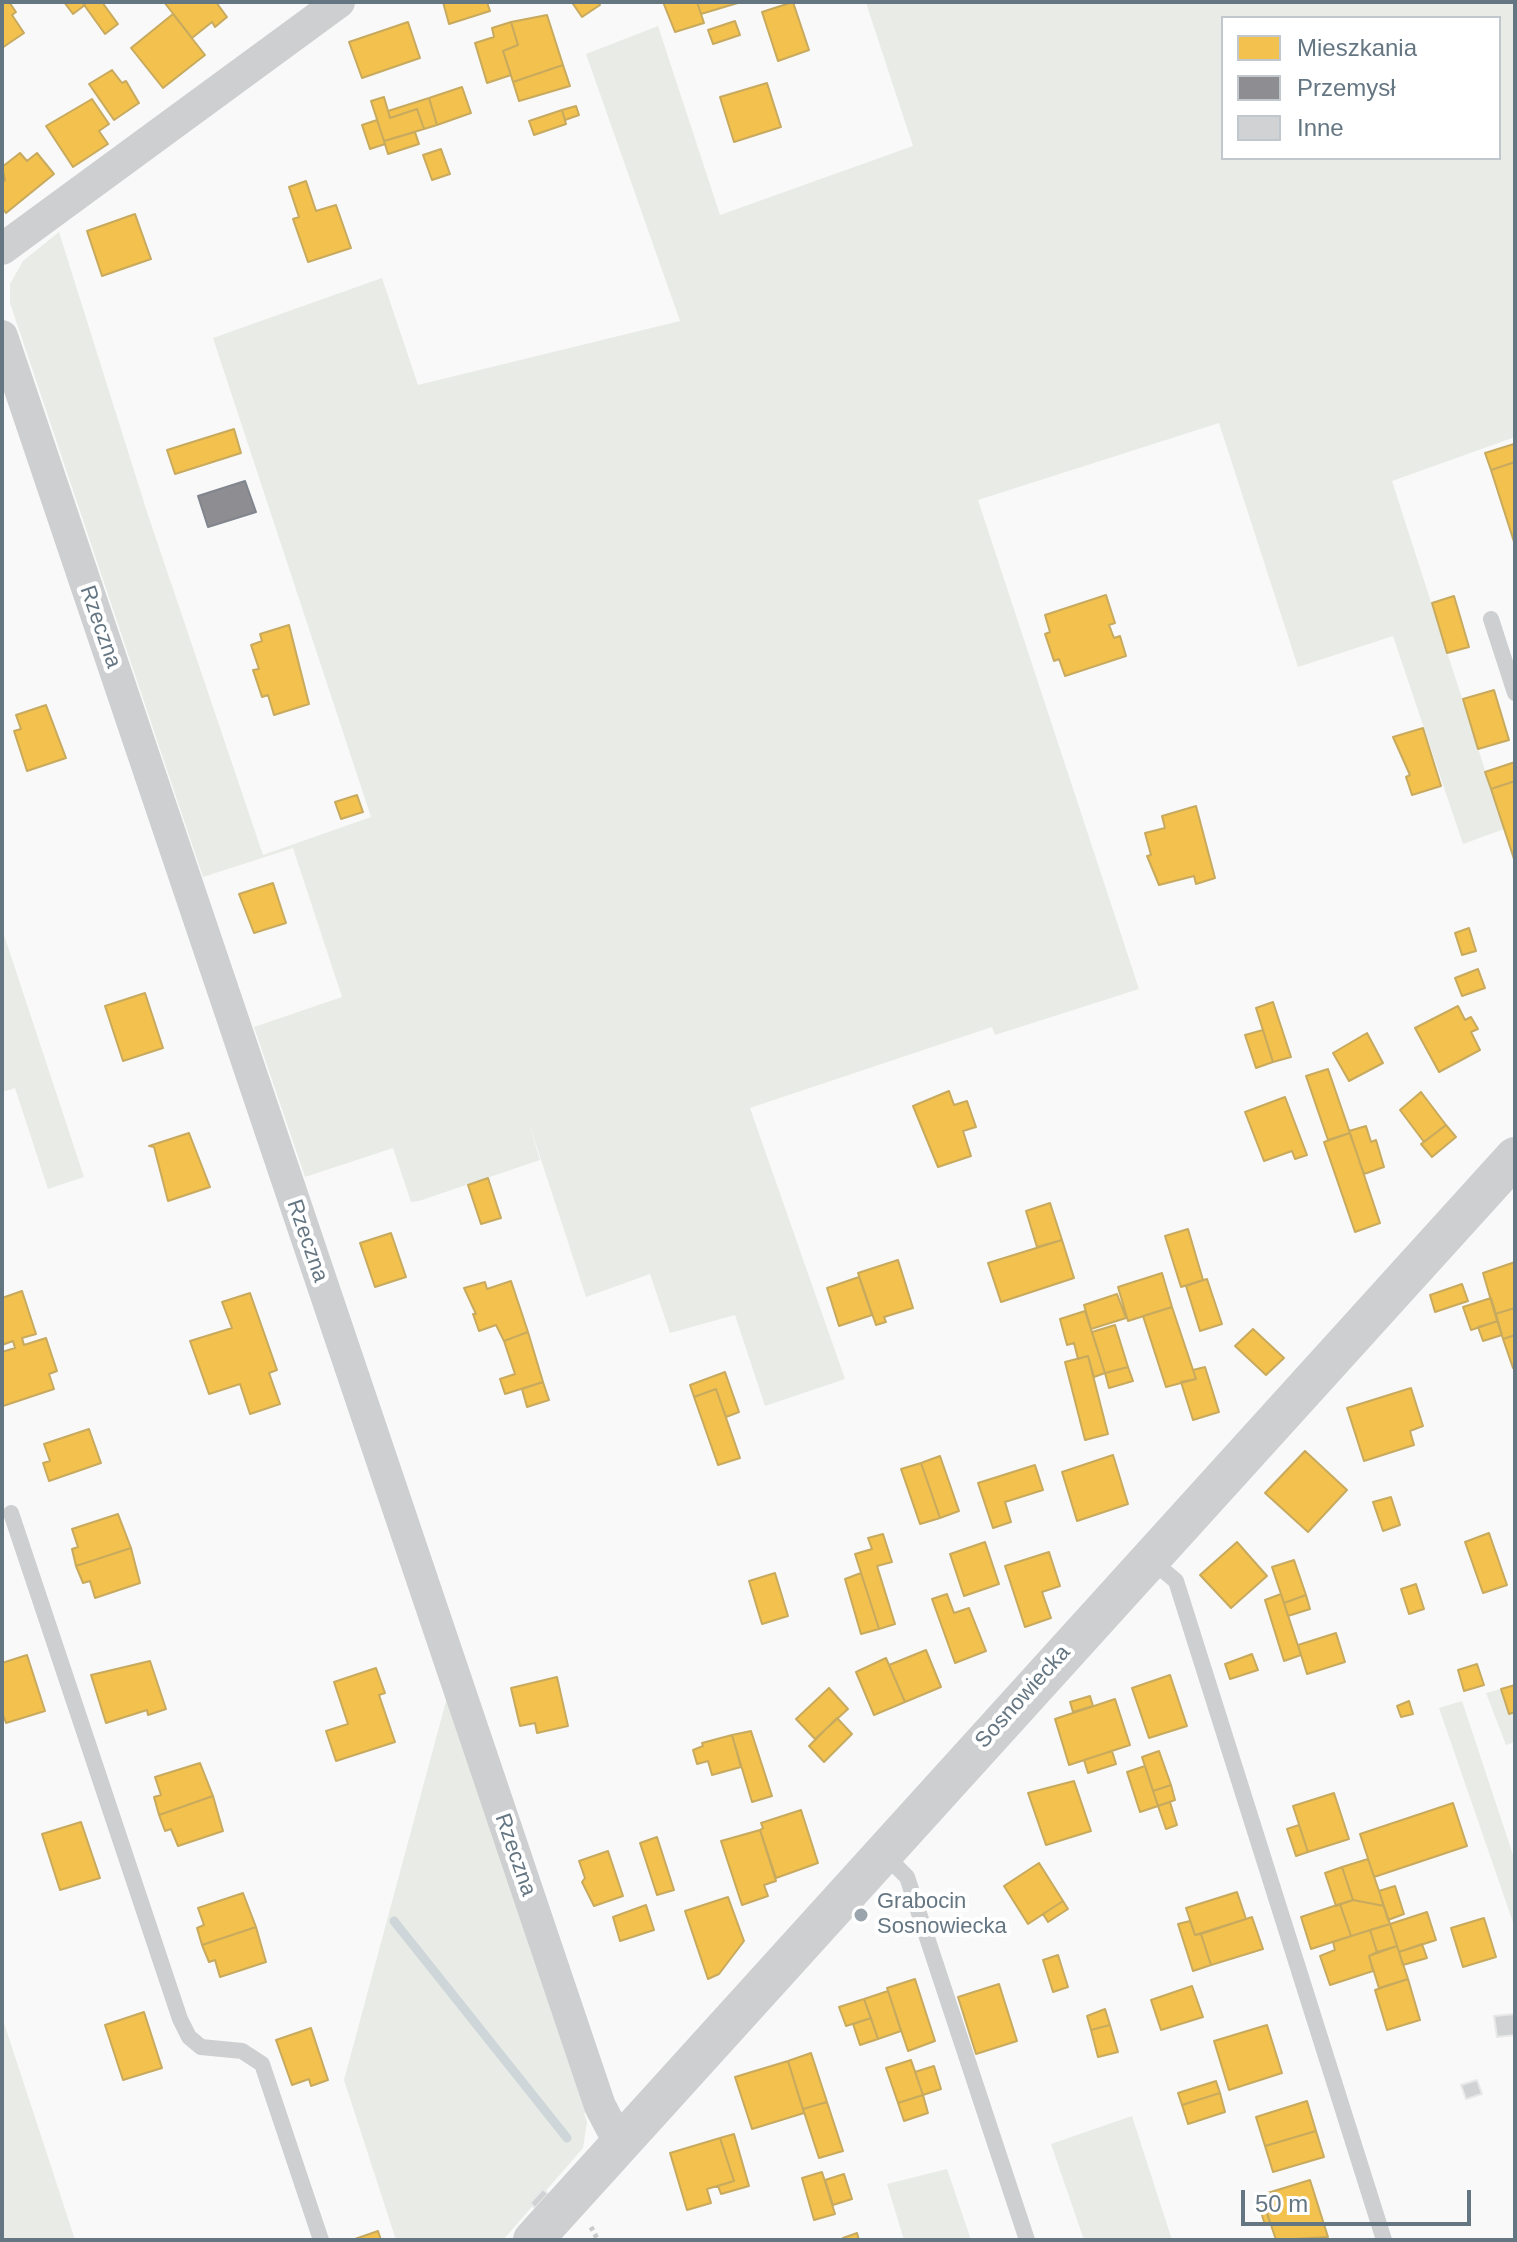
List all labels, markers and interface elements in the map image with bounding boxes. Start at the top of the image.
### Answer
legend [1221,16,1501,160]
text: Mieszkania [1297,34,1417,61]
text: Przemysł [1297,74,1396,101]
text: Inne [1297,114,1344,141]
street label: Rzeczna [74,582,126,672]
street label: Rzeczna [281,1196,333,1286]
street label: Sosnowiecka [970,1640,1076,1754]
street label: Rzeczna [489,1810,541,1900]
place label: Grabocin Sosnowiecka [877,1889,1007,1940]
marker: Grabocin Sosnowiecka [852,1906,870,1924]
scale bar [1245,2174,1475,2224]
text: 50 m [1255,2190,1308,2217]

